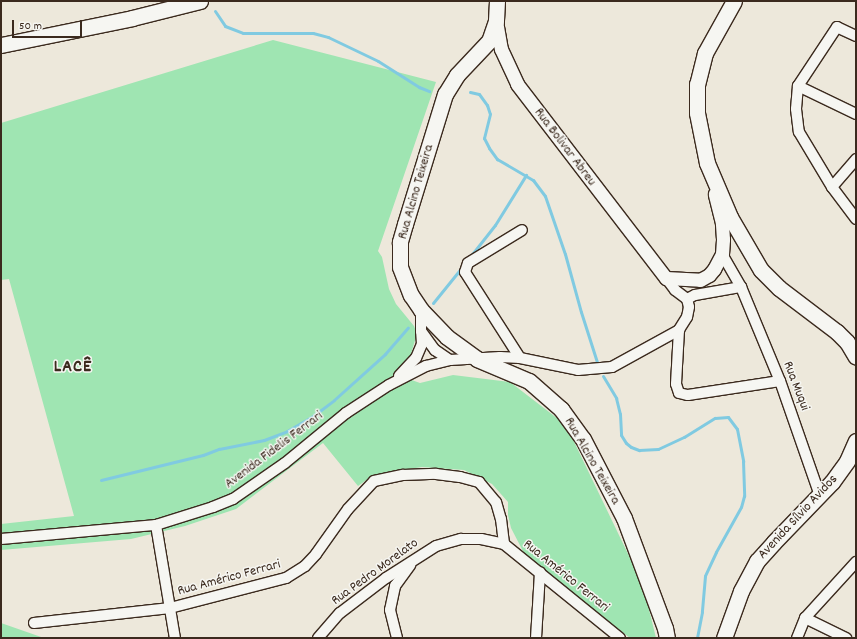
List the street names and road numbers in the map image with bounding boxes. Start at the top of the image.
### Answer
street label: Rua Bolivar Abreu [530,105,600,189]
street label: Rua Alcino Teixeira [394,143,438,241]
street label: Rua Muqui [779,359,813,413]
street label: Avenida Fidelis Ferrari [222,408,326,492]
street label: Rua Alcino Teixeira [560,414,624,508]
street label: Avenida Sílvio Avidos [754,471,842,563]
street label: Rua Pedro Morelato [328,535,422,609]
street label: Rua Américo Ferrari [520,536,612,616]
street label: Rua Américo Ferrari [176,556,282,600]

